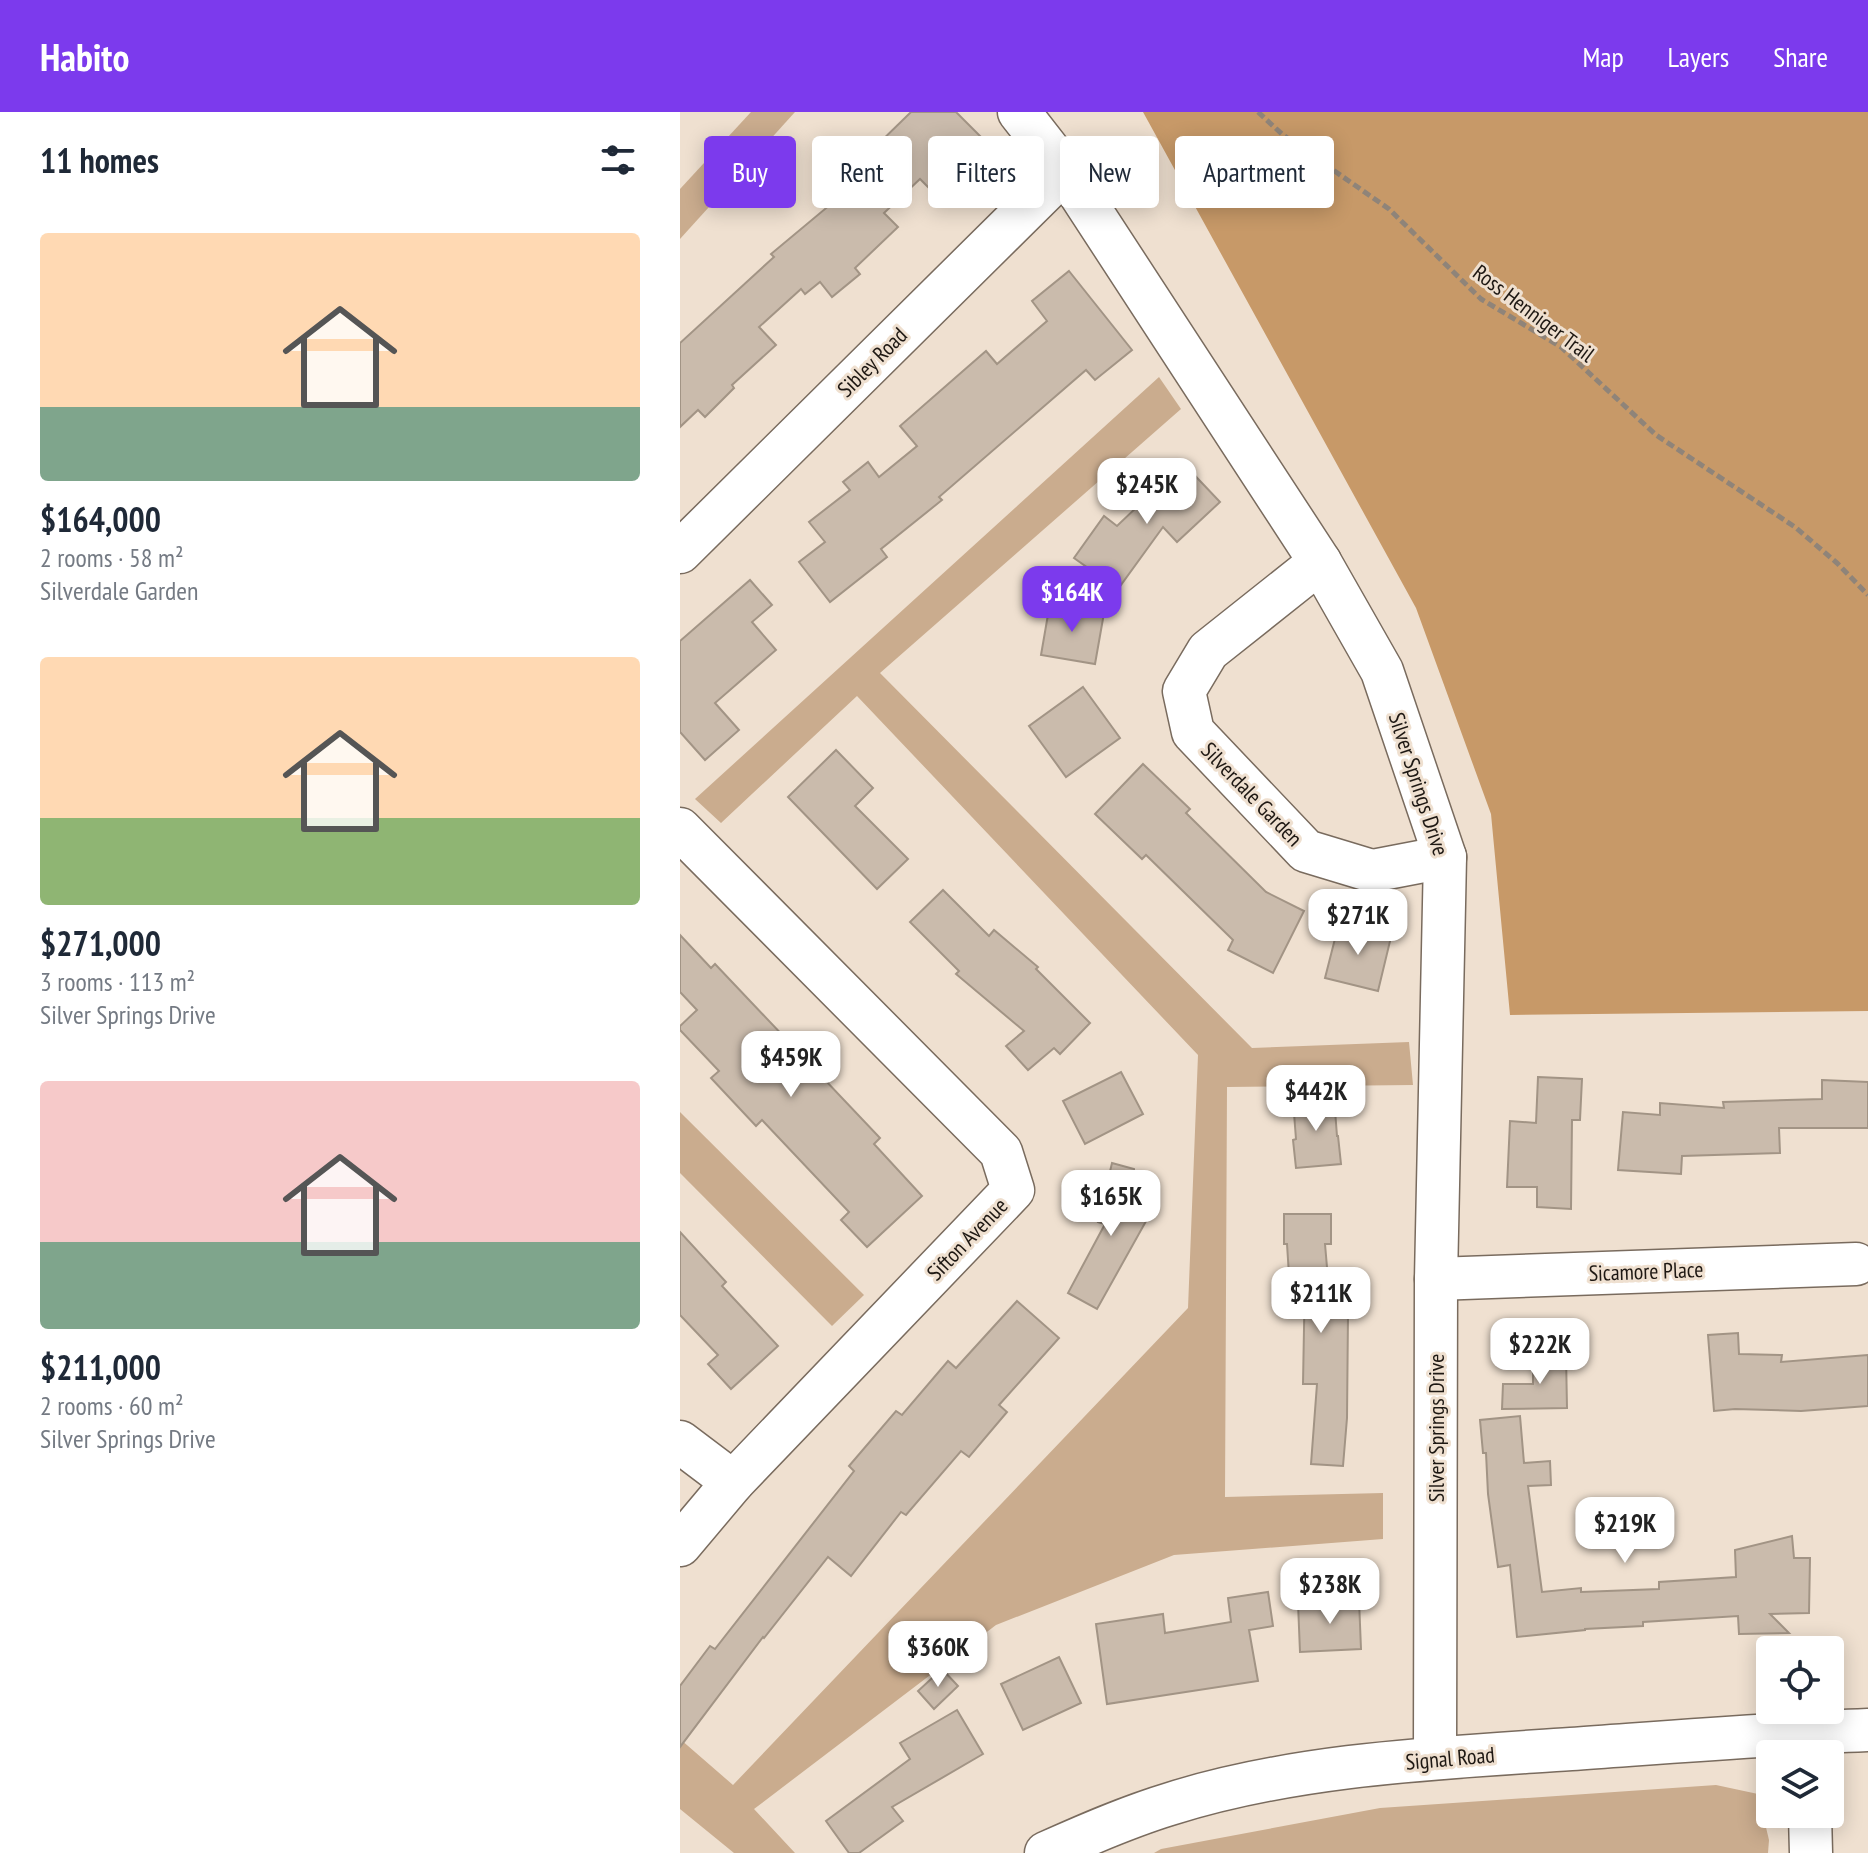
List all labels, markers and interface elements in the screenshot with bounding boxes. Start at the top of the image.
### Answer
text: Habito [40,32,129,81]
text: Map [1582,38,1624,75]
text: Layers [1668,38,1729,75]
text: Share [1773,38,1828,75]
chip: Buy [704,136,796,208]
chip: Rent [812,136,912,208]
chip: Filters [928,136,1044,208]
chip: New [1060,136,1159,208]
chip: Apartment [1175,136,1334,208]
text: 11 homes [40,138,159,182]
icon: filters [596,138,640,182]
street label: Ross Henniger Trail [1468,258,1601,368]
icon: home [268,285,412,429]
street label: Sibley Road [831,321,913,403]
pin: $245K [1091,458,1203,526]
text: $245K [1115,467,1179,500]
text: $164,000 [40,497,161,541]
text: 2 rooms · 58 m² [40,541,184,574]
pin: $164K [1016,566,1128,634]
text: Silverdale Garden [40,574,198,607]
text: $164K [1040,575,1104,608]
icon: home [268,709,412,853]
street label: Silver Springs Drive [1383,709,1455,859]
street label: Silverdale Garden [1195,736,1309,852]
pin: $271K [1302,889,1414,957]
text: $271K [1326,898,1390,931]
text: $271,000 [40,921,161,965]
text: 3 rooms · 113 m² [40,965,195,998]
text: Silver Springs Drive [40,998,216,1031]
pin: $459K [735,1031,847,1099]
text: $459K [759,1040,823,1073]
pin: $442K [1260,1065,1372,1133]
text: $442K [1284,1074,1348,1107]
icon: home [268,1133,412,1277]
pin: $165K [1055,1170,1167,1238]
text: $165K [1079,1179,1143,1212]
street label: Sifton Avenue [921,1192,1013,1286]
street label: Sicamore Place [1588,1255,1704,1287]
pin: $211K [1265,1267,1377,1335]
text: $211K [1289,1276,1353,1309]
pin: $222K [1484,1318,1596,1386]
text: $222K [1508,1327,1572,1360]
text: $211,000 [40,1345,161,1389]
street label: Silver Springs Drive [1422,1354,1450,1502]
text: 2 rooms · 60 m² [40,1389,184,1422]
text: Silver Springs Drive [40,1422,216,1455]
pin: $219K [1569,1497,1681,1565]
text: $219K [1593,1506,1657,1539]
pin: $238K [1274,1558,1386,1626]
text: $238K [1298,1567,1362,1600]
pin: $360K [882,1621,994,1689]
text: $360K [906,1630,970,1663]
map controls [1756,1636,1844,1828]
button: locate [1756,1636,1844,1724]
street label: Signal Road [1404,1740,1496,1776]
button: layers [1756,1740,1844,1828]

